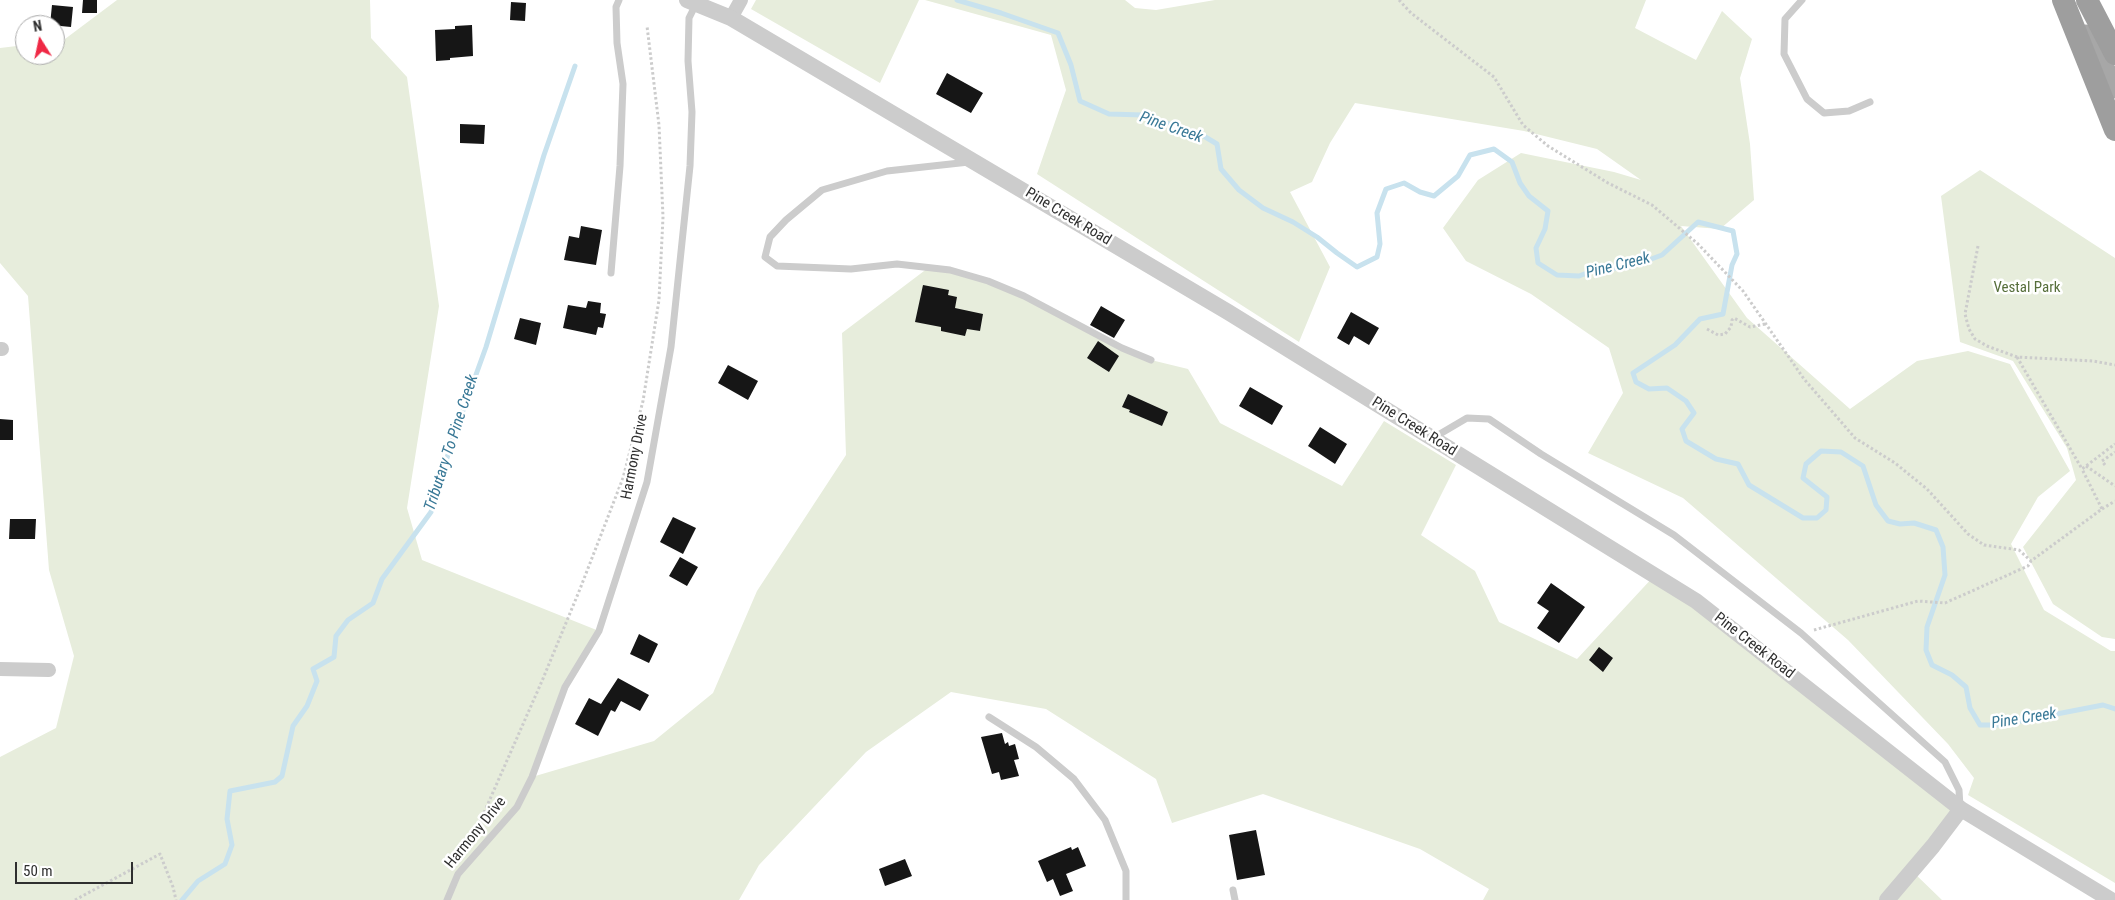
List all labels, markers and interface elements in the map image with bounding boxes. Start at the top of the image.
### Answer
north arrow [15,15,65,65]
text: N [32,18,43,35]
water label: Pine Creek [1137,108,1205,148]
street label: Pine Creek Road [1022,184,1114,250]
water label: Pine Creek [1584,249,1652,283]
park label: Vestal Park [1993,279,2061,297]
water label: Tributary To Pine Creek [421,372,483,514]
street label: Pine Creek Road [1368,394,1460,460]
street label: Harmony Drive [618,413,652,501]
street label: Pine Creek Road [1710,609,1798,683]
water label: Pine Creek [1990,704,2058,734]
street label: Harmony Drive [442,794,510,872]
scale bar [18,852,135,884]
text: 50 m [23,862,53,880]

